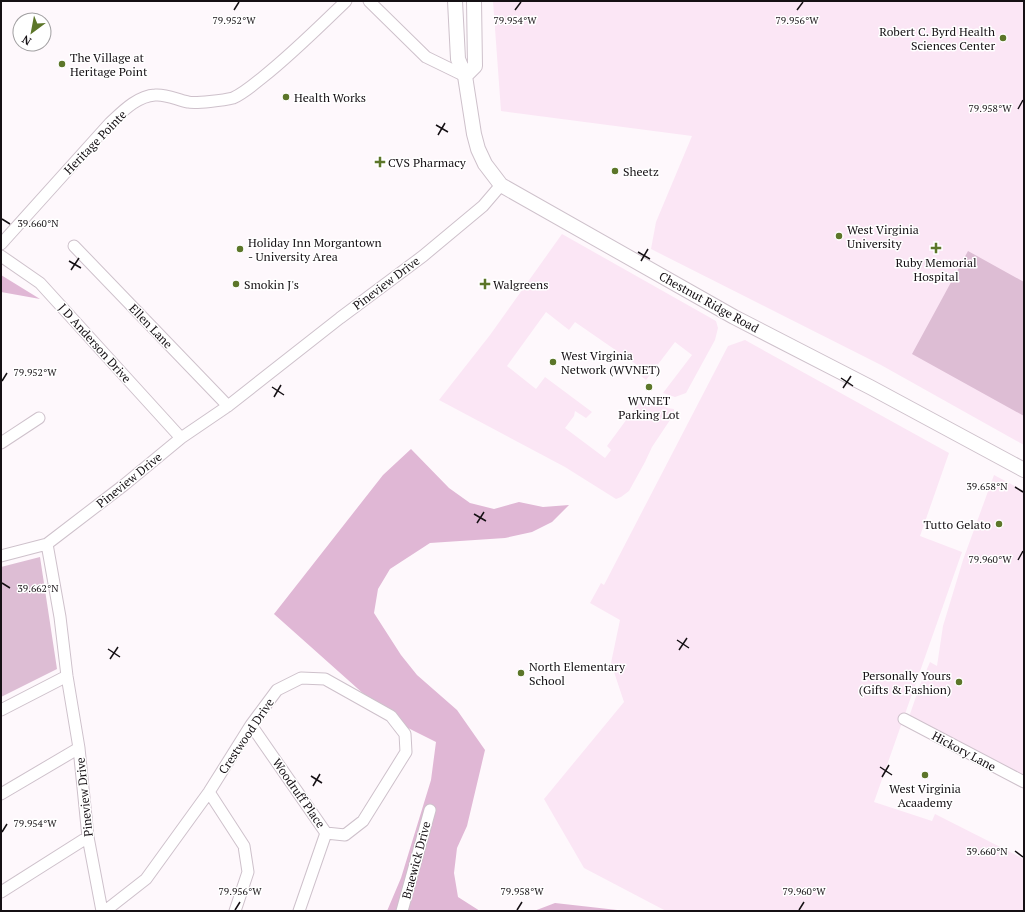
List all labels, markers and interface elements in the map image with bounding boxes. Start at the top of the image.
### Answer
north arrow [12,12,52,52]
text: 79.952°W [212,14,256,27]
text: 79.954°W [493,14,537,27]
text: 79.956°W [775,14,819,27]
place label: Robert C. Byrd Health Sciences Center [879,24,995,53]
text: N [19,32,34,49]
marker: Robert C. Byrd Health Sciences Center [998,33,1008,43]
place label: The Village at Heritage Point [70,50,148,79]
marker: The Village at Heritage Point [57,59,67,69]
place label: Health Works [294,90,366,105]
marker: Health Works [281,92,291,102]
text: 79.958°W [968,102,1012,115]
street label: Heritage Pointe [61,107,129,177]
place label: CVS Pharmacy [388,155,467,170]
marker: CVS Pharmacy [375,157,385,167]
place label: Sheetz [623,164,659,179]
marker: Sheetz [610,166,620,176]
text: 39.660°N [18,217,59,230]
place label: West Virginia University [847,222,919,251]
marker: West Virginia University [834,231,844,241]
place label: Holiday Inn Morgantown - University Area [248,235,382,264]
marker: Ruby Memorial Hospital [930,242,942,254]
marker: Holiday Inn Morgantown - University Area [235,244,245,254]
street label: Pineview Drive [350,253,422,313]
place label: Ruby Memorial Hospital [895,255,977,284]
street label: Chestnut Ridge Road [656,268,762,336]
place label: Smokin J's [244,277,299,292]
place label: Walgreens [493,277,548,292]
marker: Smokin J's [231,279,241,289]
marker: Walgreens [480,279,490,289]
street label: J D Anderson Drive [56,300,134,386]
street label: Ellen Lane [126,301,176,351]
place label: West Virginia Network (WVNET) [561,348,660,377]
marker: West Virginia Network (WVNET) [548,357,558,367]
text: 79.952°W [13,366,57,379]
marker: WVNET Parking Lot [644,382,654,392]
place label: WVNET Parking Lot [618,393,680,422]
street label: Pineview Drive [93,449,165,511]
text: 39.658°N [967,480,1008,493]
place label: Tutto Gelato [924,517,991,532]
marker: Tutto Gelato [994,519,1004,529]
text: 79.960°W [968,553,1012,566]
text: 39.662°N [18,582,59,595]
place label: North Elementary School [529,659,626,688]
marker: North Elementary School [516,668,526,678]
place label: Personally Yours (Gifts & Fashion) [859,668,951,697]
marker: Personally Yours (Gifts & Fashion) [954,677,964,687]
street label: Crestwood Drive [215,695,277,777]
street label: Hickory Lane [929,728,999,774]
street label: Woodruff Place [270,755,328,831]
street label: Pineview Drive [72,757,96,837]
marker: West Virginia Acaademy [920,770,930,780]
place label: West Virginia Acaademy [889,781,961,810]
text: 79.954°W [13,817,57,830]
street label: Braewick Drive [398,820,434,900]
text: 39.660°N [967,845,1008,858]
text: 79.956°W [218,885,262,898]
text: 79.958°W [500,885,544,898]
text: 79.960°W [782,885,826,898]

